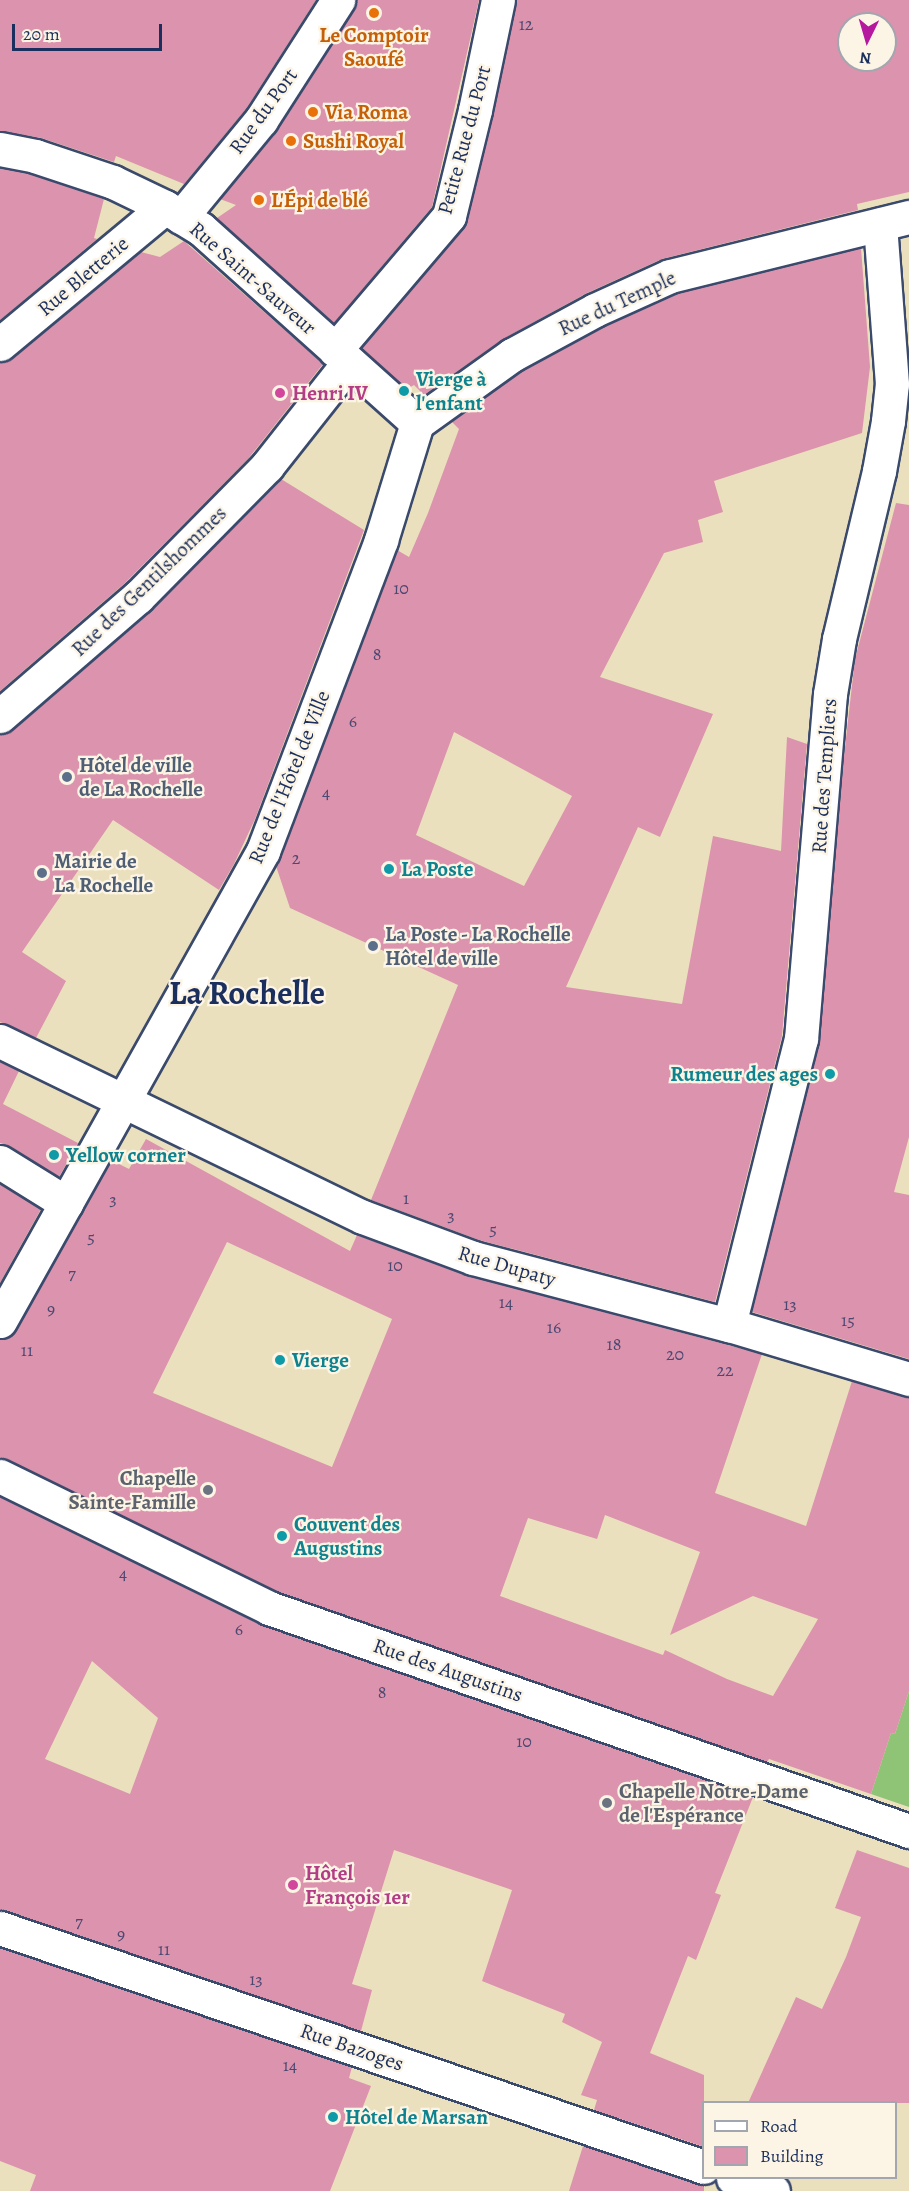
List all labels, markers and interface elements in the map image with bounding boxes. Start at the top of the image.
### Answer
marker: Le Comptoir Saoufé [367,6,381,20]
scale bar [15,12,165,50]
north arrow [837,12,897,72]
house number: 12 [519,13,533,35]
text: 20 m [23,22,60,46]
place label: Le Comptoir Saoufé [319,22,429,72]
text: N [859,46,872,69]
street label: Rue du Port [223,63,303,159]
street label: Petite Rue du Port [432,63,496,217]
place label: Via Roma [325,99,408,125]
marker: Via Roma [306,105,320,119]
place label: Sushi Royal [303,128,404,154]
marker: Sushi Royal [284,134,298,148]
place label: L'Épi de blé [271,187,368,213]
marker: L'Épi de blé [252,193,266,207]
street label: Rue Saint-Sauveur [184,216,322,340]
street label: Rue Bletterie [32,231,134,321]
street label: Rue du Temple [554,265,680,341]
place label: Vierge à l'enfant [416,366,487,416]
place label: Henri IV [292,380,368,406]
marker: Vierge à l'enfant [397,384,411,398]
marker: Henri IV [273,386,287,400]
street label: Rue des Gentilshommes [66,500,232,662]
house number: 10 [393,577,409,599]
house number: 8 [373,643,381,665]
street label: Rue de l'Hôtel de Ville [243,687,335,867]
street label: Rue des Templiers [806,698,842,854]
house number: 6 [349,710,357,732]
place label: Hôtel de ville de La Rochelle [79,752,203,802]
marker: Hôtel de ville de La Rochelle [60,770,74,784]
house number: 4 [322,781,330,803]
house number: 2 [292,847,300,869]
place label: Mairie de La Rochelle [54,848,153,898]
place label: La Poste [401,856,473,882]
marker: La Poste [382,862,396,876]
marker: Mairie de La Rochelle [35,866,49,880]
place label: La Poste - La Rochelle Hôtel de ville [385,921,571,971]
marker: La Poste - La Rochelle Hôtel de ville [366,939,380,953]
district label: La Rochelle [169,973,325,1013]
place label: Rumeur des ages [670,1061,818,1087]
marker: Rumeur des ages [823,1067,837,1081]
place label: Yellow corner [66,1142,186,1168]
marker: Yellow corner [47,1148,61,1162]
house number: 1 [403,1187,409,1209]
house number: 3 [109,1188,117,1210]
house number: 3 [447,1204,455,1226]
house number: 5 [489,1218,497,1240]
house number: 5 [87,1226,95,1248]
street label: Rue Dupaty [455,1240,559,1292]
house number: 10 [387,1254,403,1276]
house number: 7 [68,1262,76,1284]
house number: 14 [499,1291,513,1313]
house number: 13 [783,1293,797,1315]
house number: 9 [47,1298,55,1320]
house number: 15 [841,1309,855,1331]
house number: 16 [547,1316,561,1338]
house number: 18 [607,1333,621,1355]
house number: 11 [21,1339,33,1361]
house number: 20 [666,1343,684,1365]
place label: Vierge [292,1347,349,1373]
marker: Vierge [273,1353,287,1367]
house number: 22 [716,1359,734,1381]
place label: Chapelle Sainte-Famille [69,1465,196,1515]
marker: Chapelle Sainte-Famille [201,1483,215,1497]
place label: Couvent des Augustins [294,1511,400,1561]
marker: Couvent des Augustins [275,1529,289,1543]
house number: 4 [119,1562,127,1584]
house number: 6 [235,1618,243,1640]
street label: Rue des Augustins [370,1633,526,1707]
house number: 8 [378,1681,386,1703]
house number: 10 [516,1730,532,1752]
place label: Chapelle Notre-Dame de l'Espérance [619,1778,808,1828]
marker: Chapelle Notre-Dame de l'Espérance [600,1796,614,1810]
place label: Hôtel François 1er [305,1860,410,1910]
marker: Hôtel François 1er [286,1878,300,1892]
house number: 7 [75,1910,83,1932]
house number: 9 [117,1923,125,1945]
house number: 11 [158,1938,170,1960]
house number: 13 [249,1968,263,1990]
street label: Rue Bazoges [297,2018,407,2076]
house number: 14 [283,2054,297,2076]
legend [702,2101,897,2179]
place label: Hôtel de Marsan [345,2104,488,2130]
marker: Hôtel de Marsan [326,2110,340,2124]
text: Road [760,2114,797,2138]
text: Building [760,2144,824,2168]

